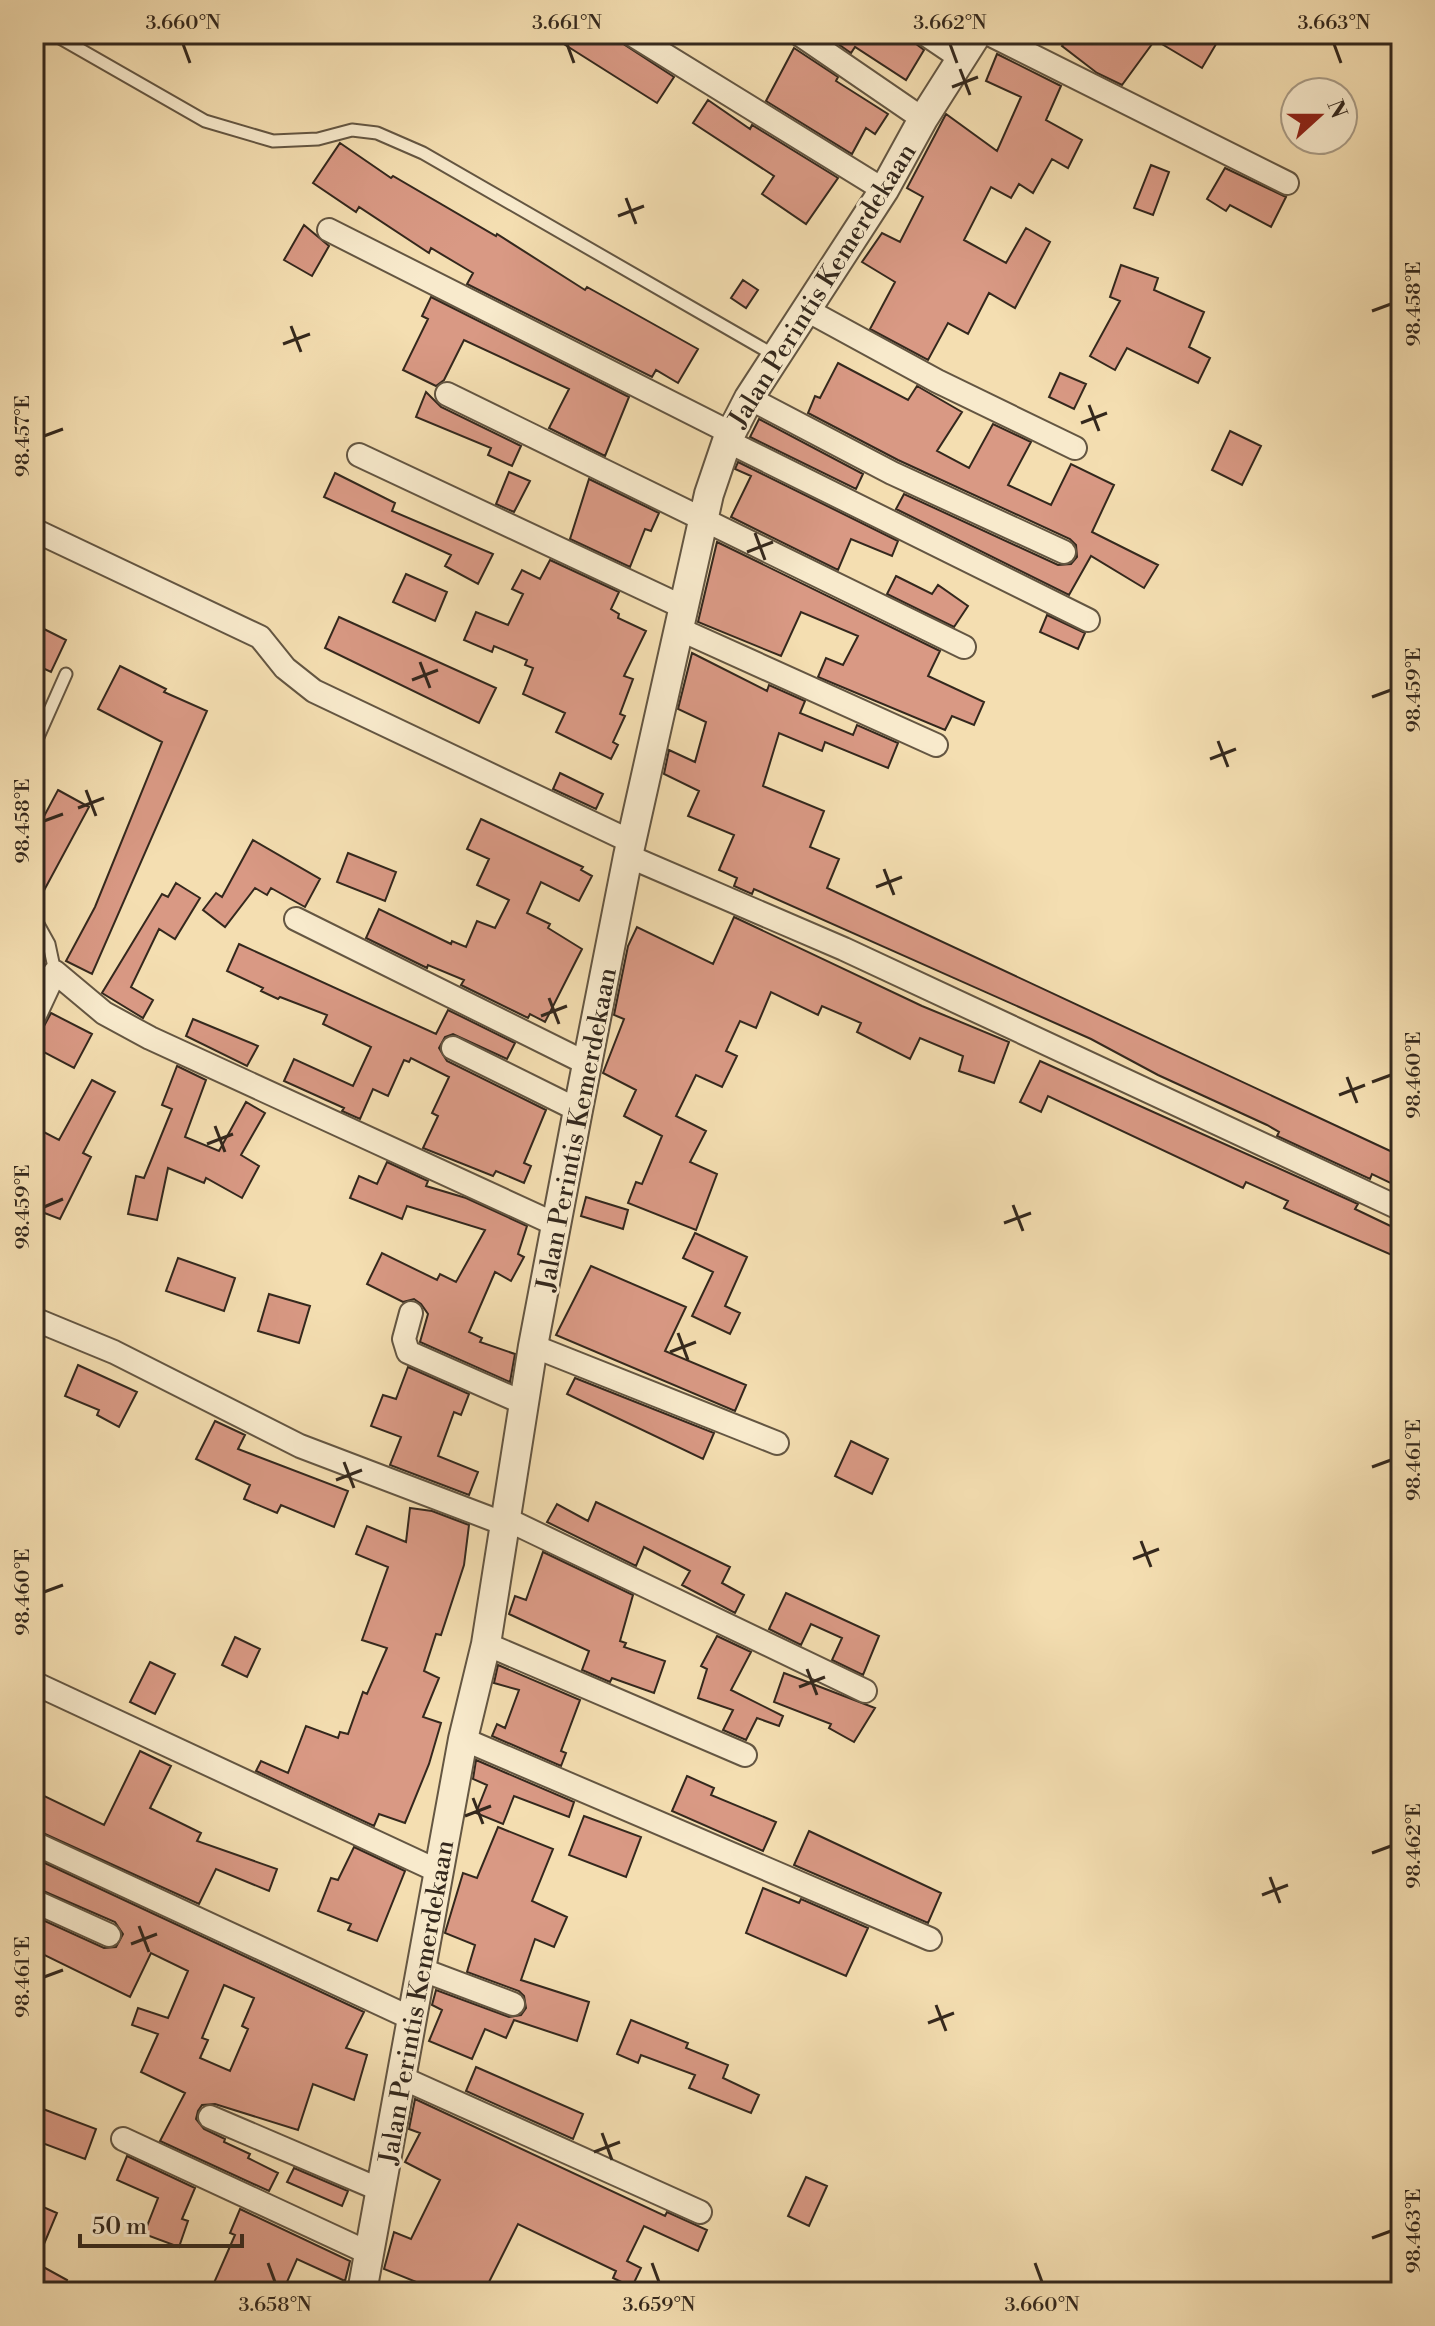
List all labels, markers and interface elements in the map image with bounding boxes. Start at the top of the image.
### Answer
text: 3.660°N [145,11,221,36]
text: 3.661°N [532,11,602,36]
text: 3.662°N [913,11,987,36]
text: 3.663°N [1298,11,1371,36]
north arrow [1279,76,1359,156]
text: N [1321,96,1352,123]
street label: Jalan Perintis Kemerdekaan [722,138,923,434]
text: 98.458°E [1402,261,1427,347]
text: 98.457°E [11,395,36,477]
text: 98.459°E [1402,647,1427,733]
text: 98.458°E [11,778,36,864]
street label: Jalan Perintis Kemerdekaan [530,965,624,1294]
text: 98.460°E [1402,1031,1427,1119]
text: 98.459°E [11,1164,36,1250]
text: 98.461°E [1402,1419,1427,1501]
text: 98.460°E [11,1548,36,1636]
text: 98.462°E [1402,1803,1427,1889]
street label: Jalan Perintis Kemerdekaan [373,1838,461,2168]
text: 98.461°E [11,1936,36,2018]
text: 98.463°E [1402,2188,1427,2274]
scale bar [80,2198,242,2248]
text: 50 m [92,2212,147,2242]
text: 3.658°N [238,2293,312,2318]
text: 3.659°N [623,2293,696,2318]
text: 3.660°N [1004,2293,1080,2318]

